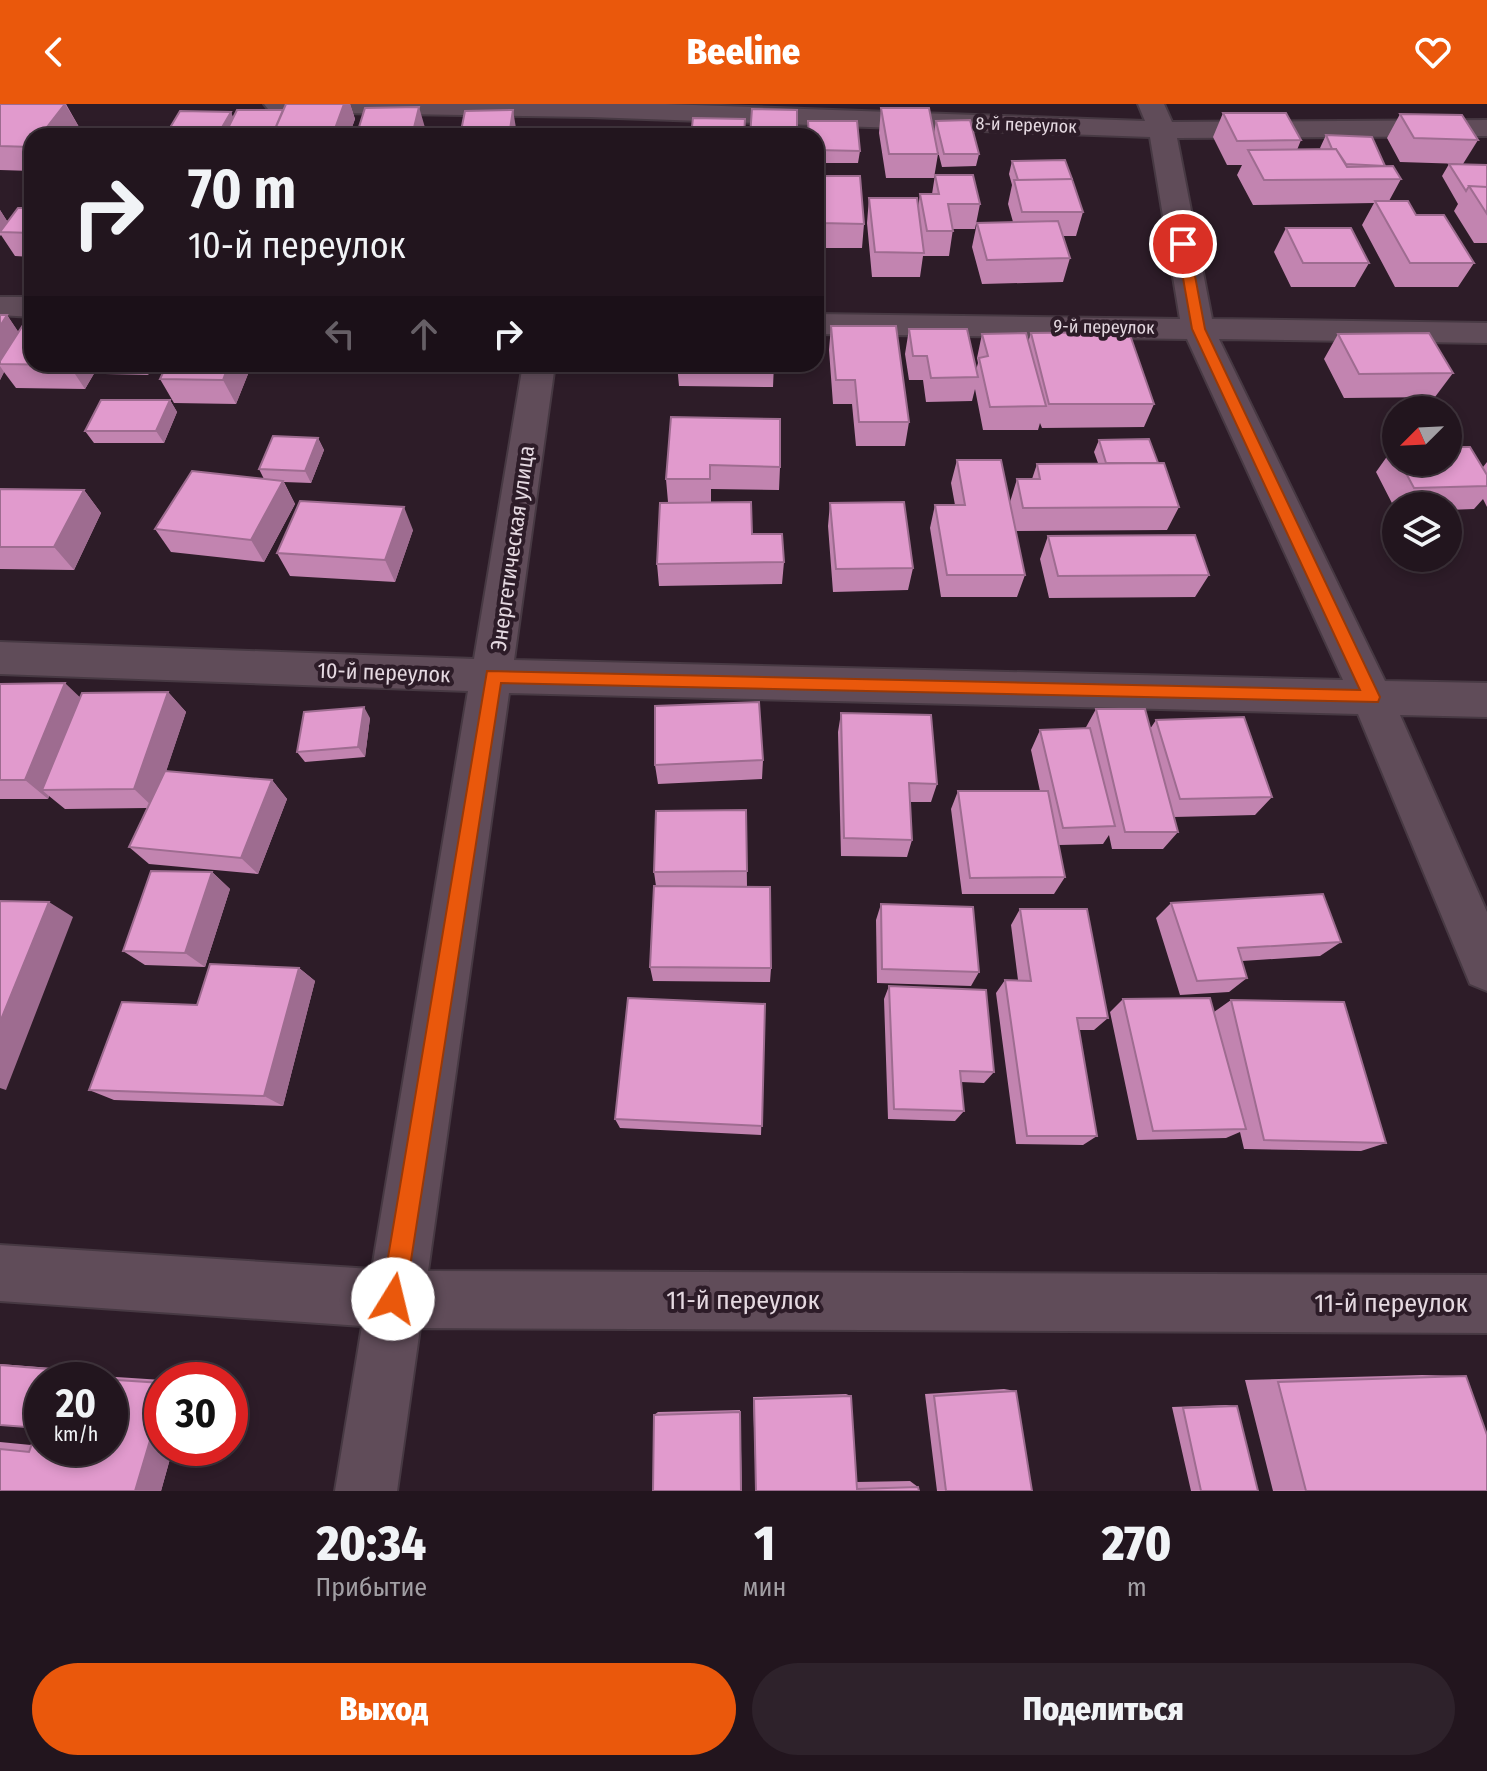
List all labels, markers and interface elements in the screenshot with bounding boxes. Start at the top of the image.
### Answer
icon: back [32,30,76,74]
text: Beeline [687,30,800,74]
icon: heart [1411,30,1455,74]
street label: 8-й переулок [975,112,1078,138]
text: 70 m [188,156,296,223]
icon: right [56,160,160,264]
pin [1149,210,1217,278]
icon: arrive [1161,222,1205,266]
text: 10-й переулок [188,224,406,268]
icon: left [318,312,362,356]
icon: ahead [402,312,446,356]
icon: right [486,312,530,356]
street label: 9-й переулок [1053,315,1155,339]
north arrow [1382,396,1462,476]
map controls [1382,396,1462,572]
street label: Энергетическая улица [485,444,540,652]
button: layers [1382,492,1462,572]
street label: 10-й переулок [317,657,452,688]
position arrow [351,1257,435,1341]
street label: 11-й переулок [666,1285,820,1316]
street label: 11-й переулок [1314,1288,1468,1319]
speed limit sign: 30 [144,1362,248,1466]
text: 20 [56,1380,96,1428]
text: km/h [54,1422,98,1446]
text: 20:34 [317,1515,426,1573]
text: 1 [754,1515,775,1573]
text: 270 [1102,1515,1171,1573]
text: Прибытие [316,1572,427,1603]
text: мин [743,1572,786,1603]
text: m [1127,1572,1147,1603]
button: Выход [32,1663,736,1755]
button: Поделиться [752,1663,1455,1755]

